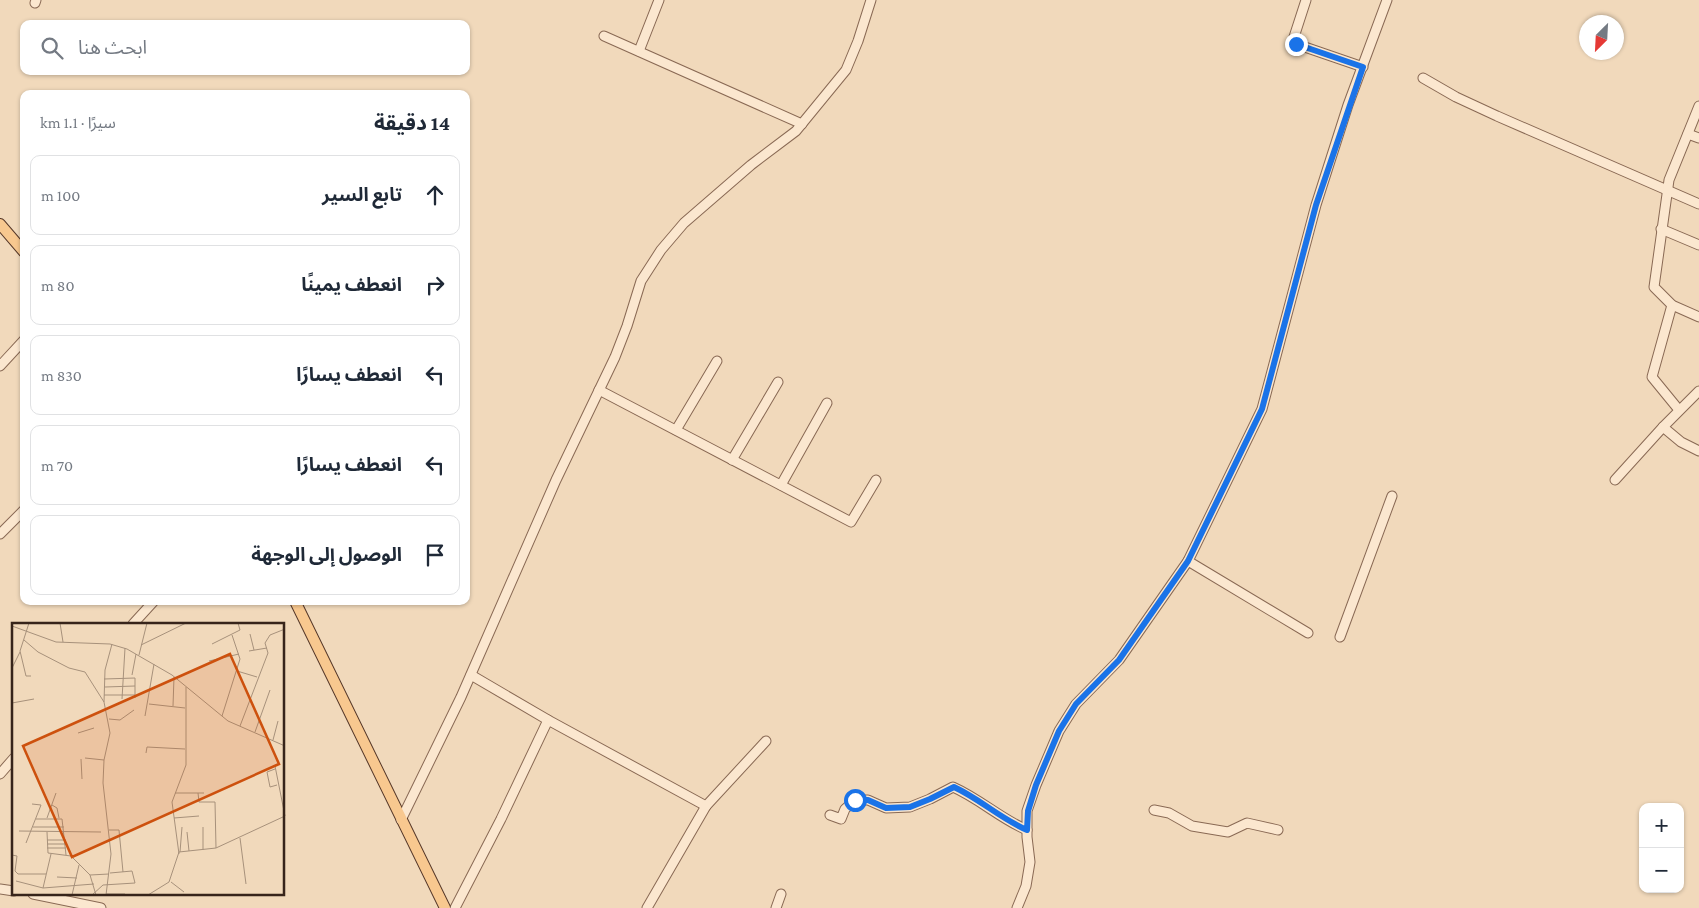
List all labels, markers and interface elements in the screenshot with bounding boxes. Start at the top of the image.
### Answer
north arrow [1579,15,1624,60]
search box [20,20,470,75]
route end [1285,33,1308,56]
icon: search [38,34,66,62]
text: ابحث هنا [78,37,147,58]
text: 14 دقيقة [374,111,450,135]
text: سيرًا · 1.1 km [40,114,116,131]
icon: ahead [421,181,449,209]
text: تابع السير [322,184,402,205]
text: 100 m [41,187,80,204]
icon: right [421,271,449,299]
text: انعطف يمينًا [301,274,402,295]
text: 80 m [41,277,75,294]
icon: left [421,361,449,389]
text: انعطف يسارًا [296,364,402,385]
text: 830 m [41,367,82,384]
icon: left [421,451,449,479]
text: انعطف يسارًا [296,454,402,475]
text: 70 m [41,457,73,474]
icon: arrive [421,541,449,569]
text: الوصول إلى الوجهة [251,544,402,565]
inset map [12,623,285,896]
route start [844,789,867,812]
map controls [1639,803,1684,893]
button: + [1639,803,1684,848]
button: − [1639,848,1684,893]

